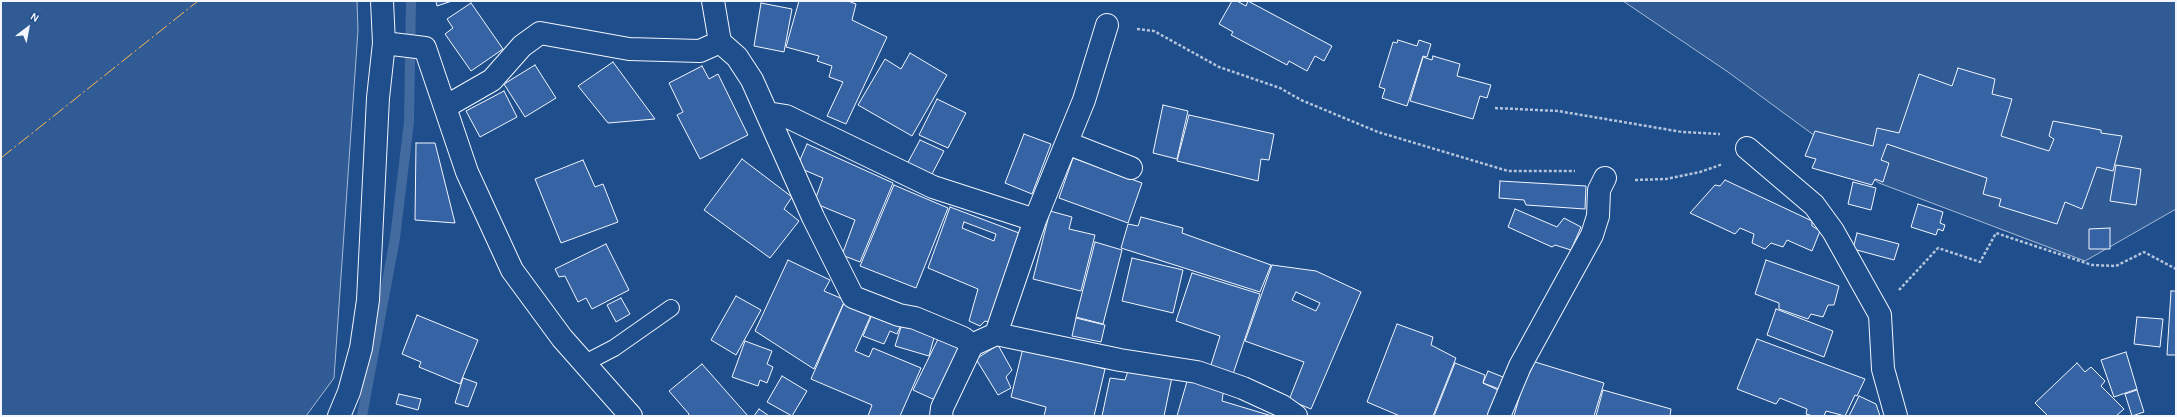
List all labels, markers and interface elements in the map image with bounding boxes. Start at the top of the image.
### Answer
north arrow [8,8,48,48]
text: N [28,10,41,25]

